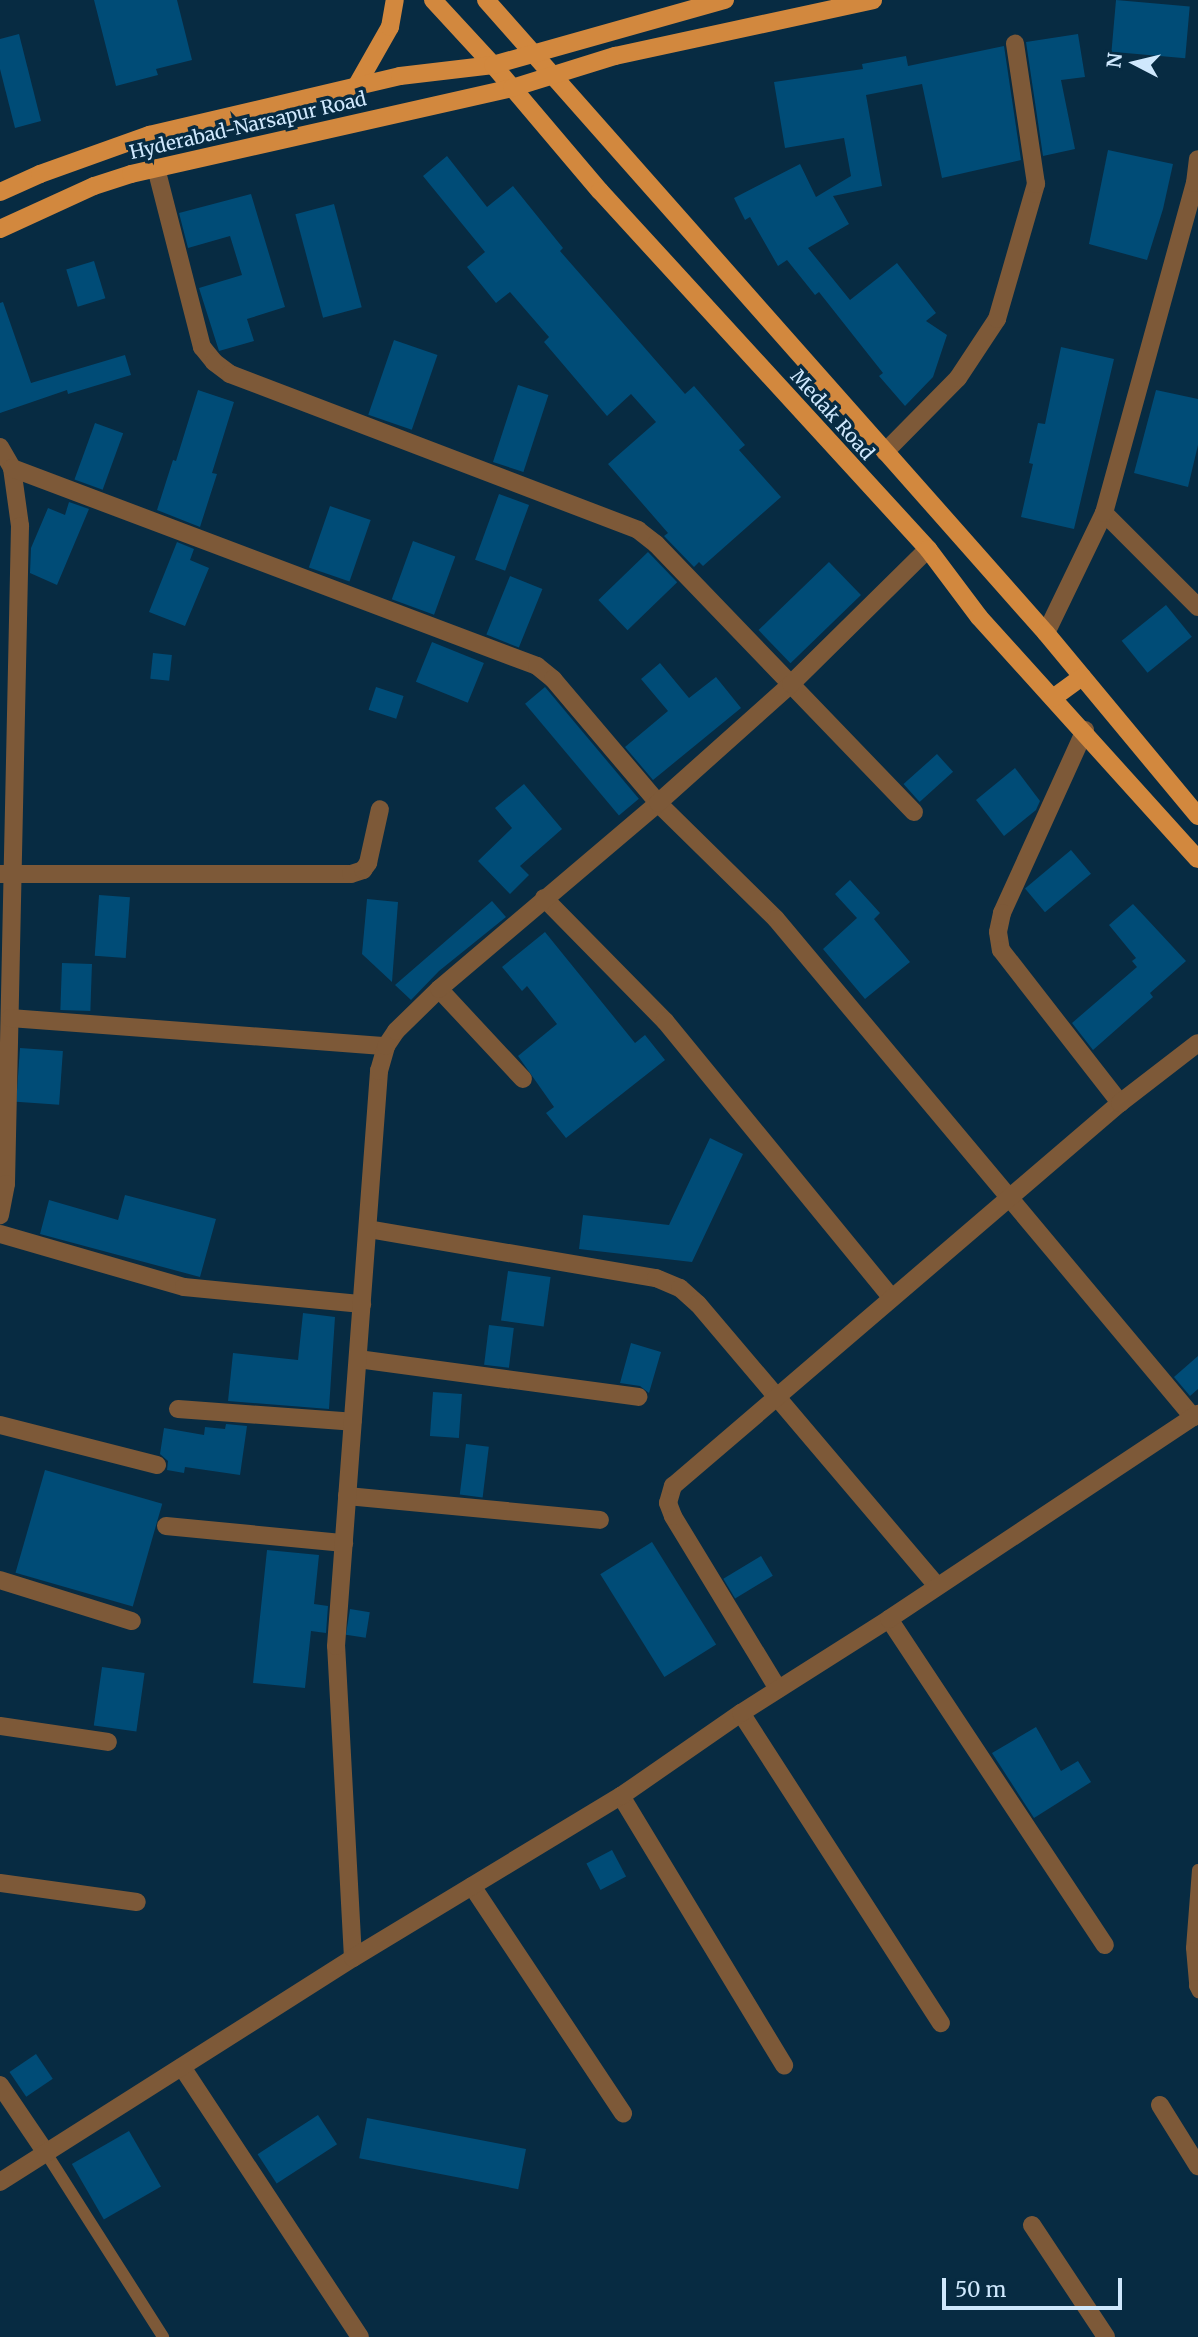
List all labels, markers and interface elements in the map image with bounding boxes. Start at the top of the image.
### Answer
north arrow [1100,28,1170,98]
text: N [1101,52,1127,69]
street label: Hyderabad-Narsapur Road [127,88,369,164]
street label: Medak Road [786,365,878,465]
scale bar [946,2264,1126,2308]
text: 50 m [955,2276,1006,2303]

